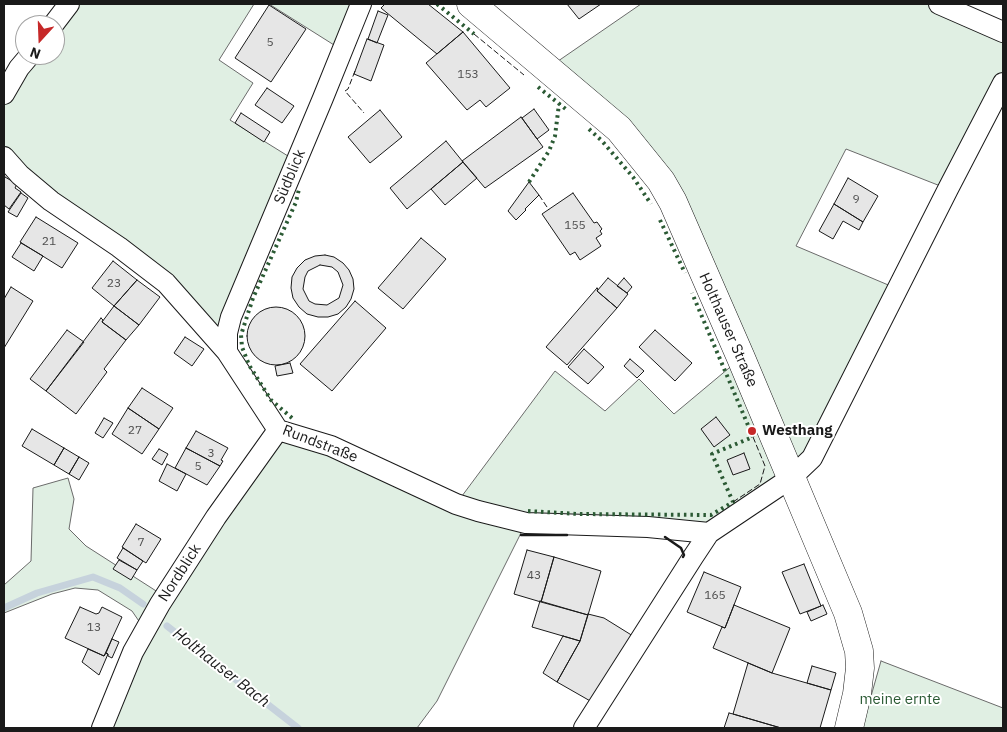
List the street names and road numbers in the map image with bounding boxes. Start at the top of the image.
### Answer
street label: Südblick [270,147,310,207]
street label: Holthauser Straße [695,270,761,390]
street label: Rundstraße [280,421,360,467]
street label: Nordblick [155,541,205,605]

